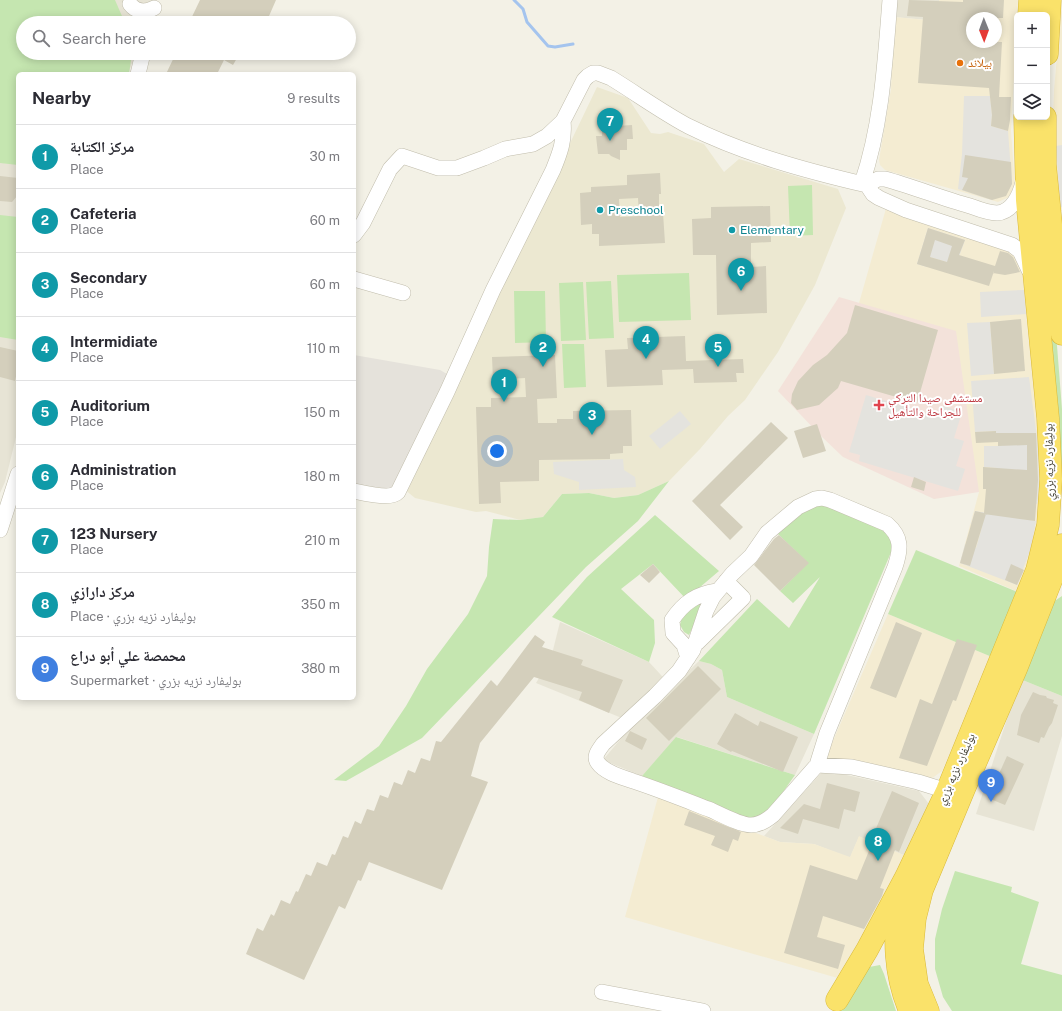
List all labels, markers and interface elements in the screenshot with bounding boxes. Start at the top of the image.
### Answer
north arrow [966,12,1002,48]
map controls [1014,12,1050,120]
button: + [1014,12,1050,48]
search box [16,16,356,60]
icon: search [30,27,52,49]
text: Search here [62,30,146,47]
button: − [1014,48,1050,84]
place label: بيلاند [968,56,992,70]
marker: بيلاند [955,58,965,68]
button: layers [1014,84,1050,120]
text: Nearby [32,88,91,108]
text: 9 results [287,91,340,106]
pin: 7 [597,108,623,141]
text: مركز الكتابة [70,138,134,155]
text: 1 [42,149,48,164]
text: 30 m [310,149,340,164]
text: Place [70,162,104,177]
place label: Preschool [608,203,664,217]
text: Cafeteria [70,205,137,222]
marker: Preschool [595,205,605,215]
text: 2 [41,213,49,228]
text: 60 m [310,213,340,228]
text: Place [70,222,104,237]
place label: Elementary [740,223,804,237]
marker: Elementary [727,225,737,235]
pin: 6 [728,258,754,291]
text: Secondary [70,269,147,286]
text: 3 [41,277,49,292]
text: 60 m [310,277,340,292]
text: Place [70,286,104,301]
pin: 4 [633,326,659,359]
text: Intermidiate [70,333,158,350]
pin: 2 [530,334,556,367]
pin: 5 [705,334,731,367]
text: 4 [41,341,49,356]
text: 110 m [307,341,340,356]
text: Place [70,350,104,365]
pin: 1 [491,369,517,402]
place label: مستشفى صيدا التركي للجراحة والتأهيل [888,391,983,419]
text: Auditorium [70,397,150,414]
marker: مستشفى صيدا التركي للجراحة والتأهيل [873,399,885,411]
pin: 3 [579,402,605,435]
text: 5 [41,405,49,420]
text: 150 m [304,405,340,420]
text: Place [70,414,104,429]
street label: بوليفارد نزيه بزري [1041,423,1060,501]
your location [487,441,507,461]
text: Administration [70,461,176,478]
text: 6 [41,469,49,484]
text: 180 m [304,469,340,484]
text: Place [70,478,104,493]
text: 123 Nursery [70,525,158,542]
text: 7 [41,533,49,548]
text: 210 m [305,533,340,548]
text: Place [70,542,104,557]
text: مركز دارازي [70,583,135,600]
text: 8 [41,597,49,612]
text: 350 m [301,597,340,612]
text: Place · بوليفارد نزيه بزري [70,609,196,624]
text: محمصة علي أبو دراع [70,647,186,664]
text: 9 [41,661,49,676]
text: 380 m [301,661,340,676]
text: Supermarket · بوليفارد نزيه بزري [70,673,242,688]
street label: بوليفارد نزيه بزري [934,731,981,808]
pin: 9 [978,769,1004,802]
pin: 8 [865,828,891,861]

